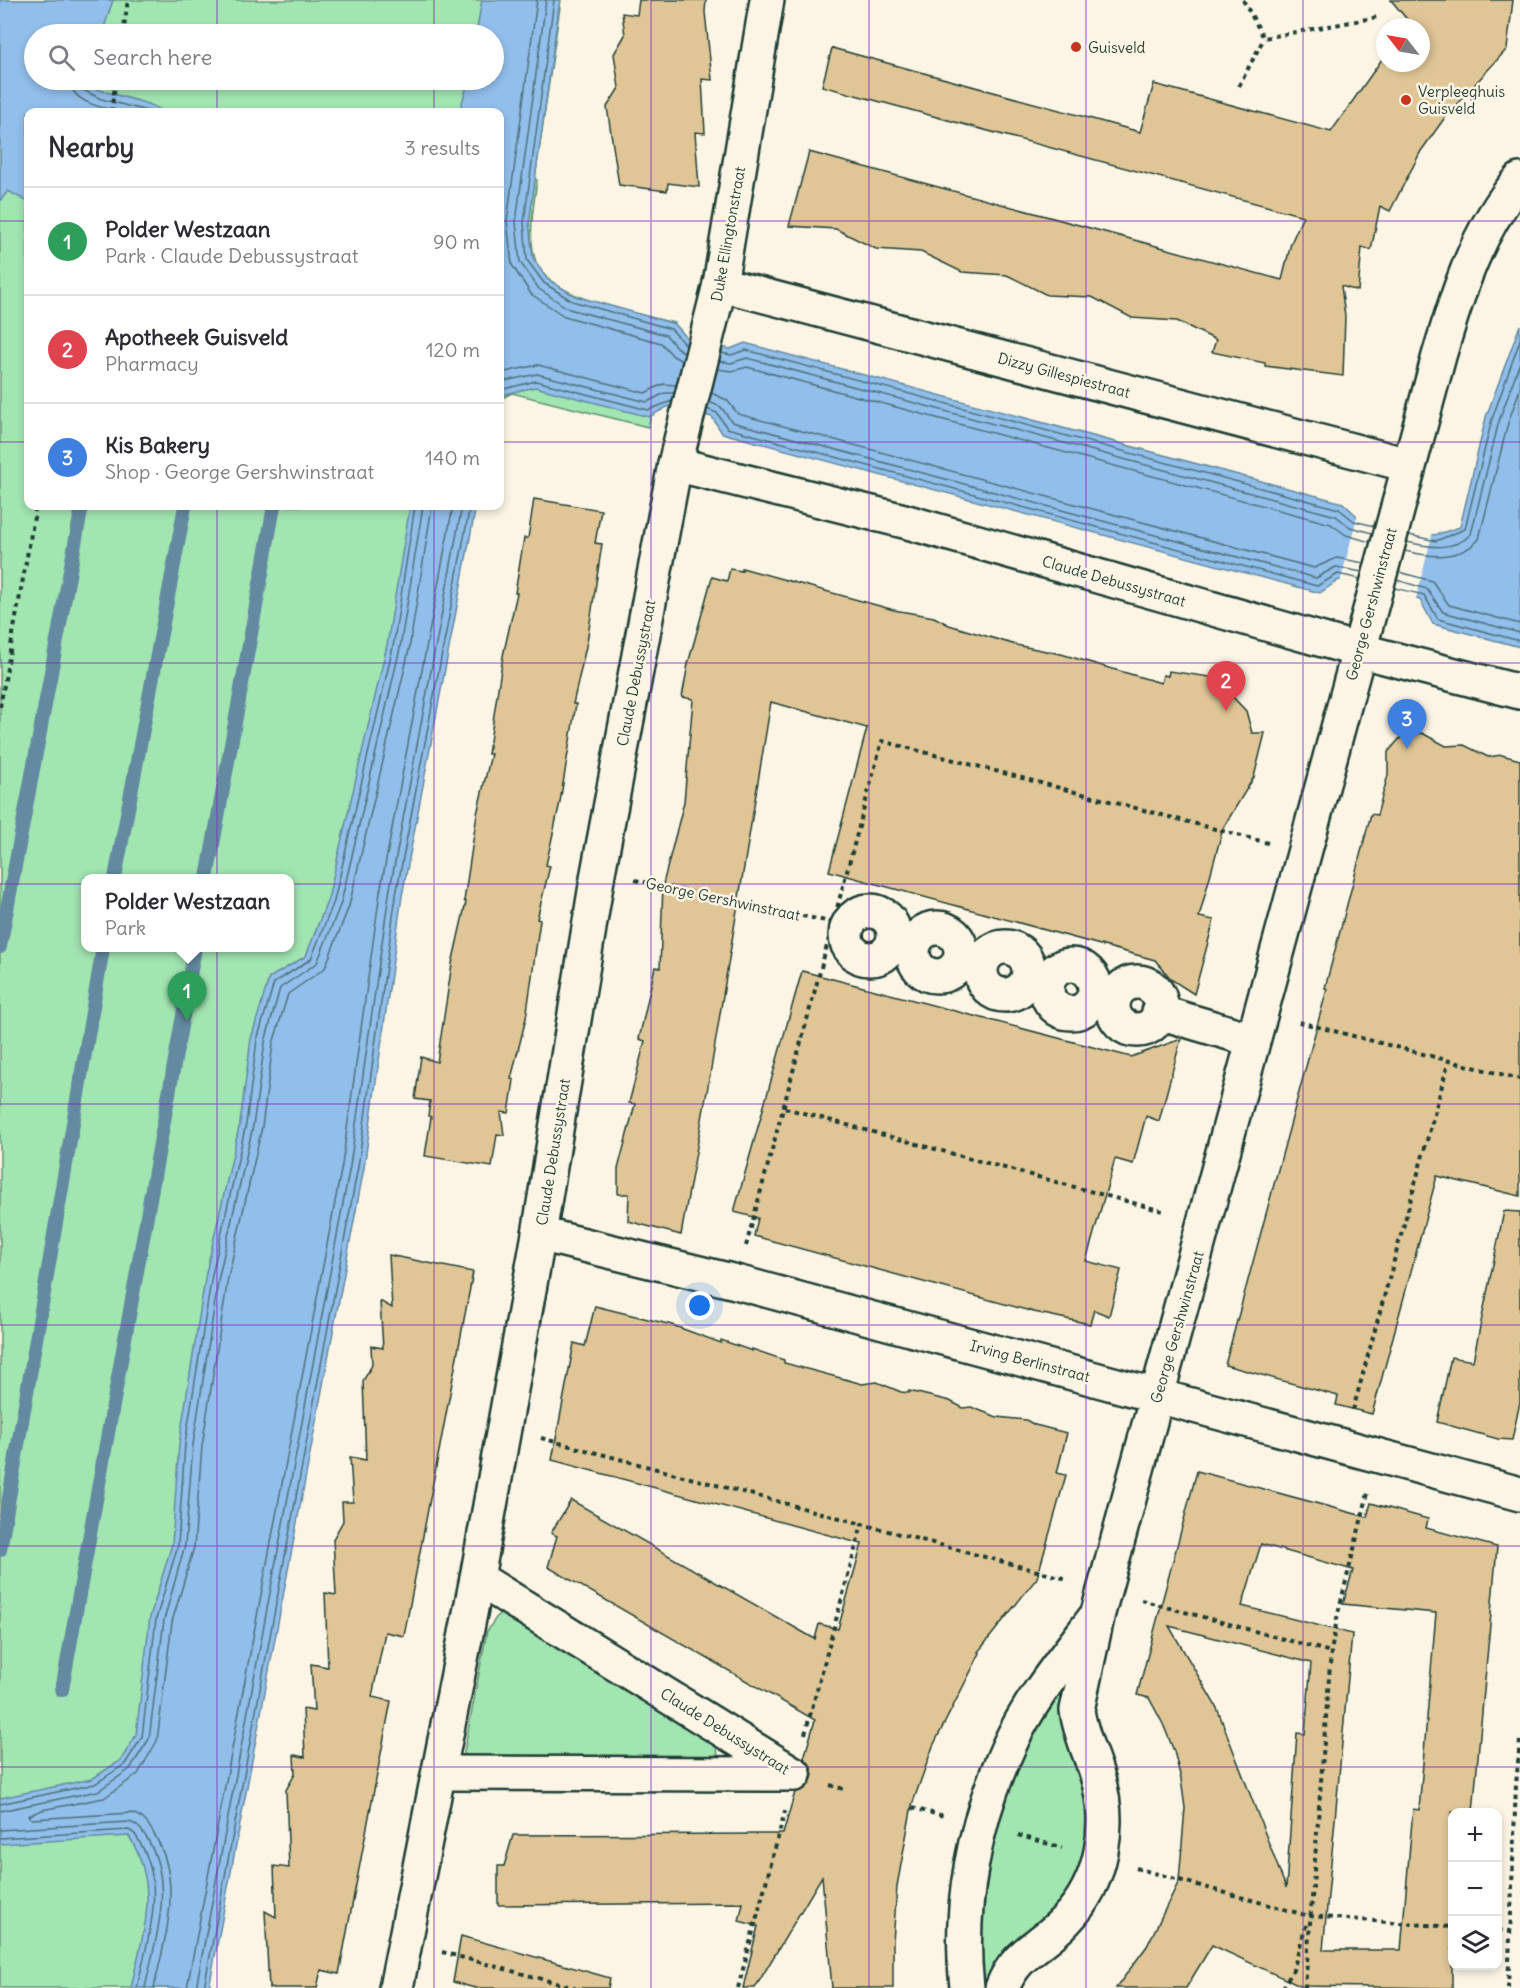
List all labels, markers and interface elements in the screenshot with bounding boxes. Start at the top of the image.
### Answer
north arrow [1376,18,1430,72]
search box [24,24,504,90]
place label: Guisveld [1088,38,1145,57]
marker: Guisveld [1069,40,1083,54]
icon: search [45,41,78,74]
text: Search here [93,43,212,71]
place label: Verpleeghuis Guisveld [1418,82,1505,118]
marker: Verpleeghuis Guisveld [1399,93,1413,107]
text: Nearby [48,131,134,164]
text: 3 results [404,135,480,160]
street label: Duke Ellingtonstraat [707,165,749,303]
text: Polder Westzaan [105,215,271,243]
text: 1 [64,229,71,254]
text: 90 m [433,229,480,254]
text: Park · Claude Debussystraat [105,243,359,268]
text: Apotheek Guisveld [105,323,288,351]
text: 2 [62,337,73,362]
text: 120 m [426,337,480,362]
street label: Dizzy Gillespiestraat [996,348,1132,402]
text: Pharmacy [105,351,199,376]
text: Kis Bakery [105,431,210,459]
text: 3 [62,445,73,470]
text: 140 m [425,445,480,470]
text: Shop · George Gershwinstraat [105,459,374,484]
street label: George Gershwinstraat [1341,525,1401,683]
street label: Claude Debussystraat [1040,551,1188,611]
street label: Claude Debussystraat [612,598,660,748]
pin: 2 [1206,662,1246,711]
pin: 3 [1388,700,1426,749]
street label: George Gershwinstraat [644,873,802,925]
popup [81,874,294,952]
text: Polder Westzaan [105,887,270,915]
text: Park [105,915,146,940]
pin: 1 [168,972,207,1021]
street label: Claude Debussystraat [532,1077,574,1227]
street label: George Gershwinstraat [1146,1249,1208,1405]
your location [685,1291,714,1320]
street label: Irving Berlinstraat [968,1336,1092,1386]
street label: Claude Debussystraat [657,1684,793,1778]
map controls [1448,1808,1502,1970]
button: + [1448,1808,1502,1862]
button: − [1448,1862,1502,1916]
button: layers [1448,1916,1502,1970]

